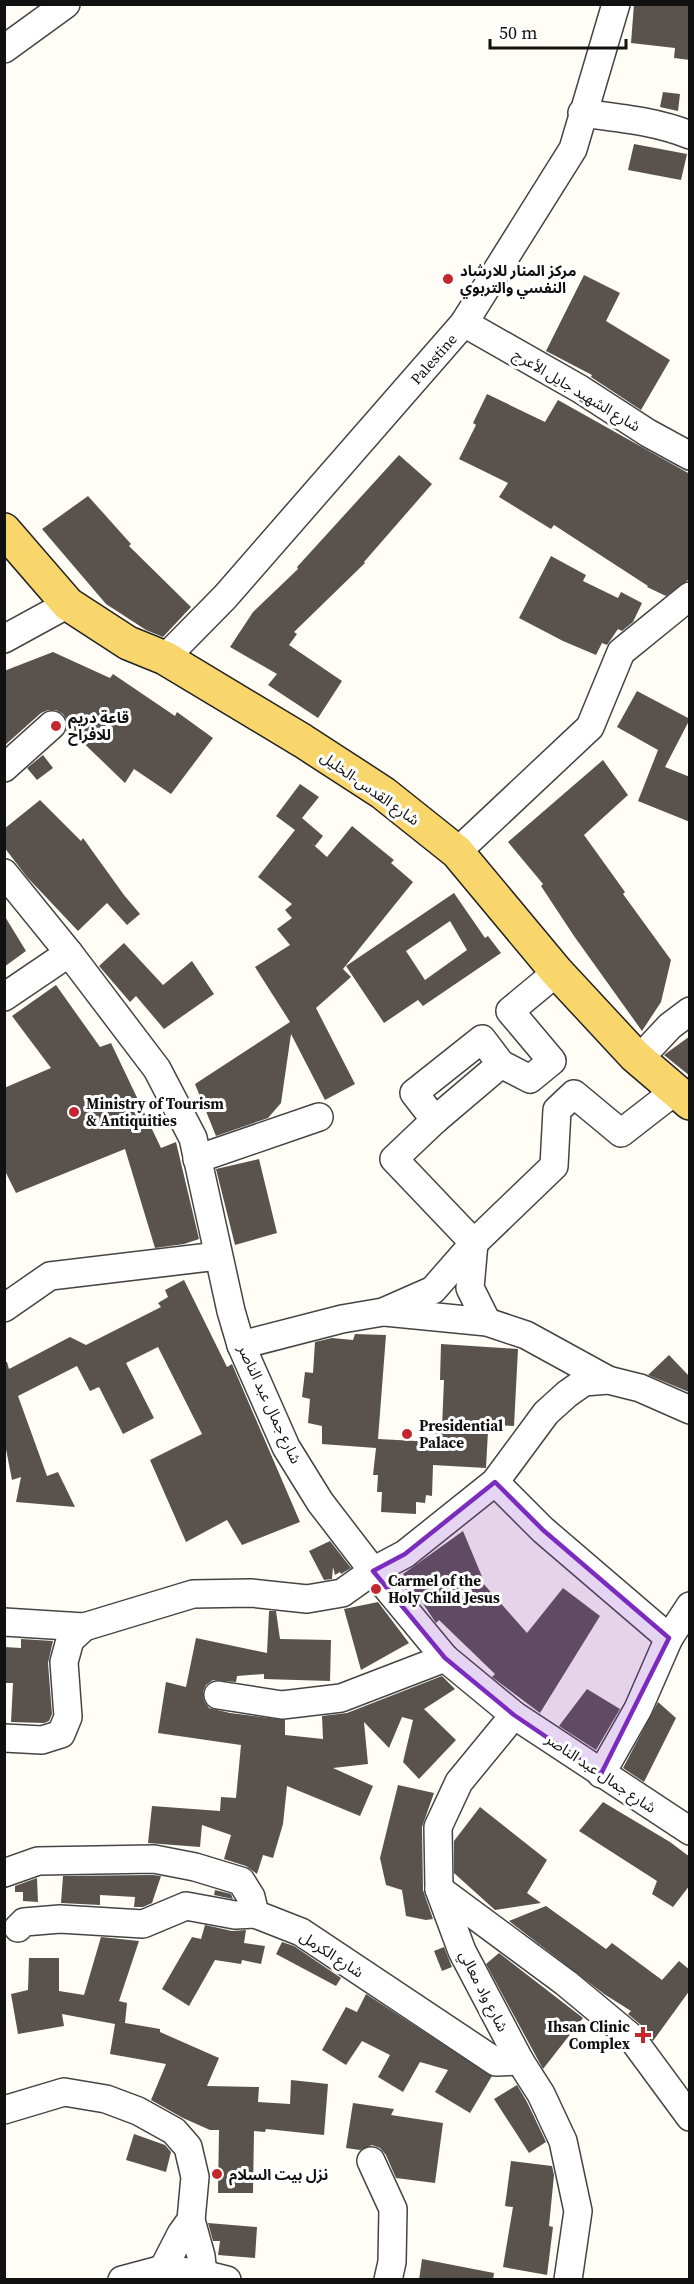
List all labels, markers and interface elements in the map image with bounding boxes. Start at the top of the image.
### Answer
scale bar [490,12,626,50]
text: 50 m [499,20,537,45]
place label: مركز المنار للارشاد النفسي والتربوي [460,260,577,299]
marker: مركز المنار للارشاد النفسي والتربوي [441,272,455,286]
street label: Palestine [405,328,461,389]
street label: شارع الشهيد جايل الأعرج [508,344,645,438]
place label: قاعة دريم للافراح [68,707,129,746]
marker: قاعة دريم للافراح [49,719,63,733]
street label: شارع القدس-الخليل [315,746,424,832]
place label: Ministry of Tourism & Antiquities [86,1093,224,1131]
marker: Ministry of Tourism & Antiquities [67,1105,81,1119]
street label: شارع جمال عبد الناصر [231,1340,307,1468]
place label: Presidential Palace [419,1415,503,1453]
marker: Presidential Palace [400,1427,414,1441]
place label: Carmel of the Holy Child Jesus [388,1570,500,1608]
marker: Carmel of the Holy Child Jesus [369,1582,383,1596]
street label: شارع جمال عبد الناصر [540,1728,661,1820]
street label: شارع الكرمل [295,1926,368,1984]
street label: شارع واد معالي [453,1947,514,2036]
place label: Ihsan Clinic Complex [547,2016,631,2054]
marker: Ihsan Clinic Complex [634,2026,652,2044]
place label: نزل بيت السلام [229,2164,328,2186]
marker: نزل بيت السلام [210,2167,224,2181]

